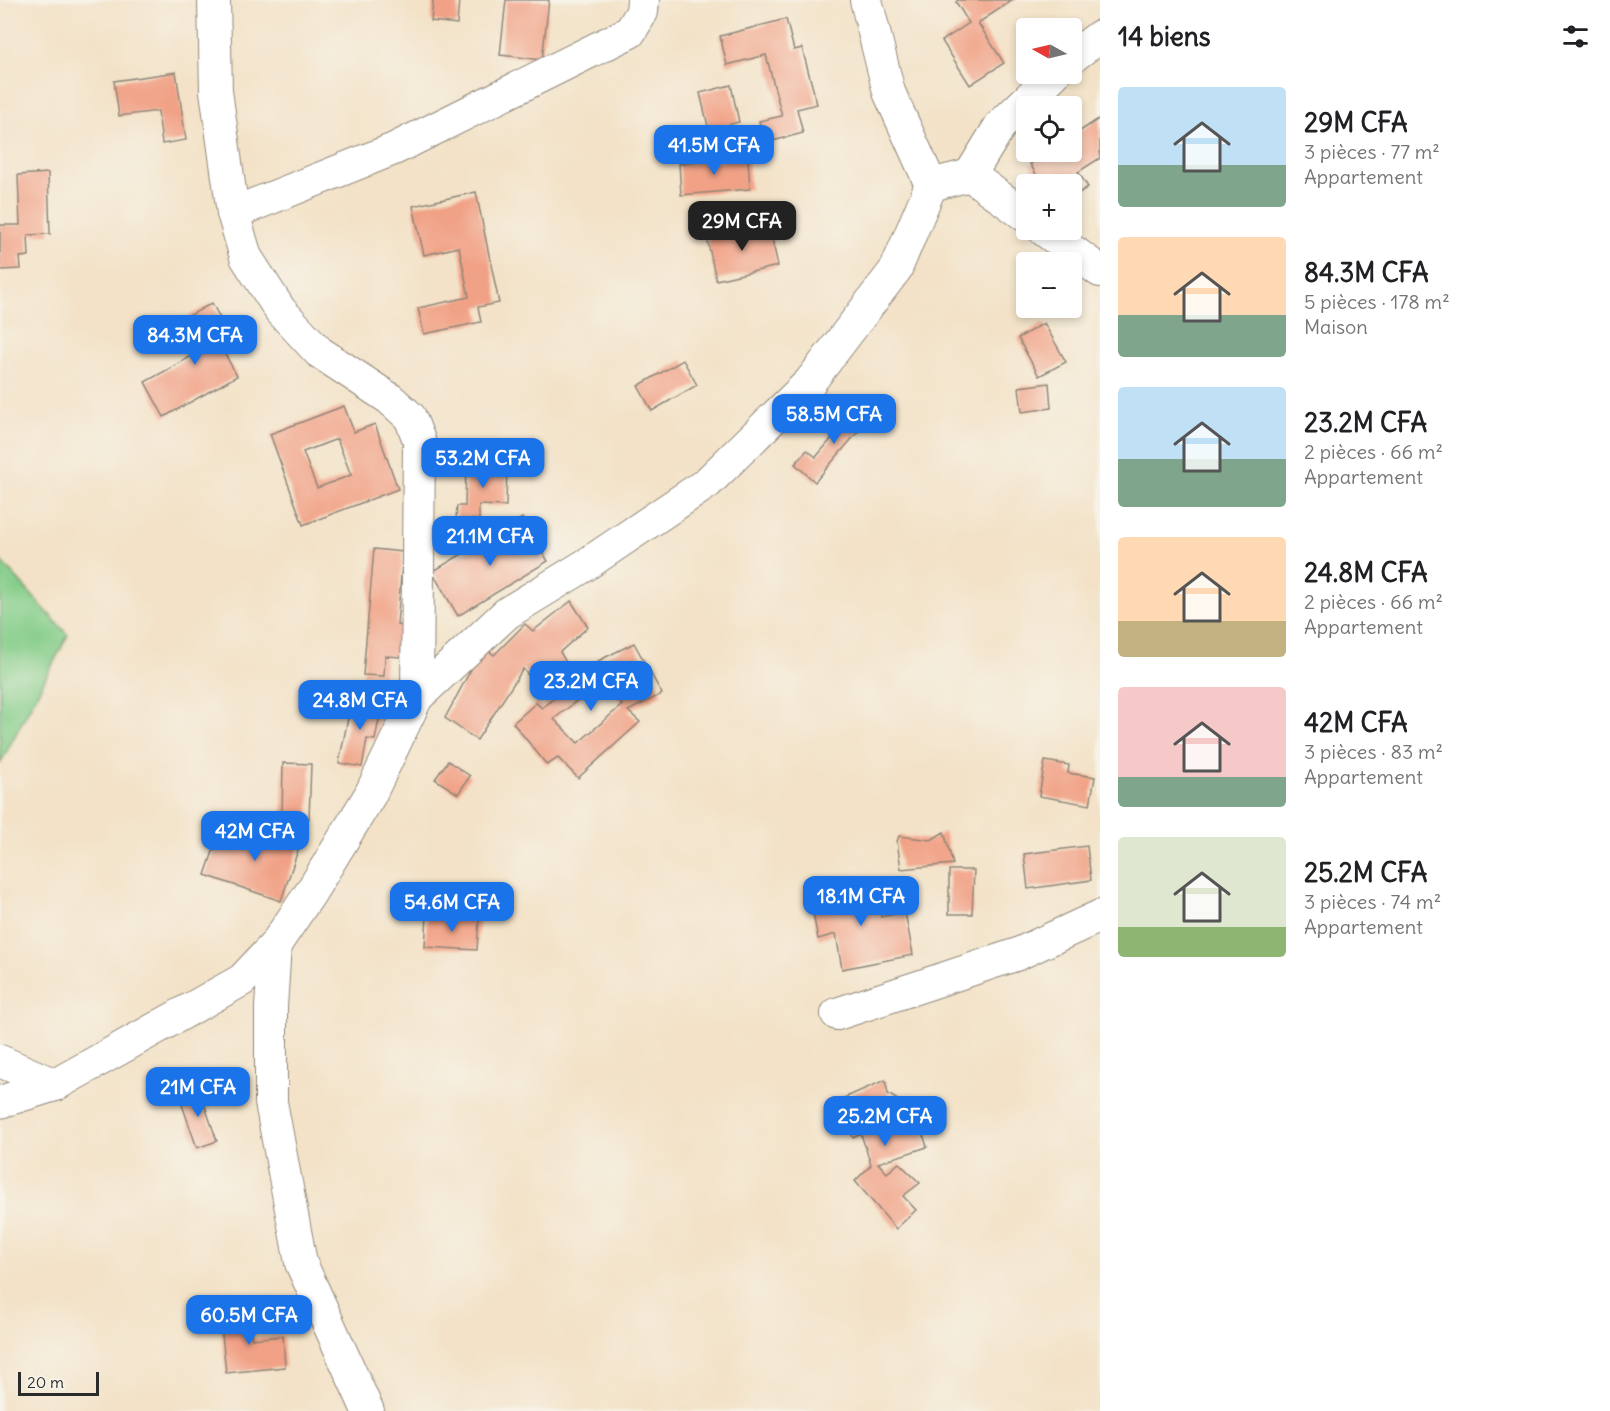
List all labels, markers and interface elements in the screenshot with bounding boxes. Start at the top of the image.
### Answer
north arrow [1016,18,1082,84]
map controls [1016,18,1082,318]
text: 14 biens [1118,20,1211,53]
icon: filters [1559,20,1592,53]
button: locate [1016,96,1082,162]
text: 29M CFA [1304,106,1408,139]
icon: home [1166,111,1238,183]
pin: 41.5M CFA [645,125,783,176]
text: 41.5M CFA [668,132,760,157]
text: 3 pièces · 77 m² [1304,139,1440,164]
text: Appartement [1304,164,1423,189]
button: + [1016,174,1082,240]
pin: 29M CFA [687,201,797,252]
text: 29M CFA [702,208,782,233]
button: − [1016,252,1082,318]
text: 84.3M CFA [1304,256,1429,289]
icon: home [1166,261,1238,333]
text: 5 pièces · 178 m² [1304,289,1450,314]
text: Maison [1304,314,1368,339]
pin: 84.3M CFA [126,315,264,366]
text: 84.3M CFA [147,322,243,347]
pin: 58.5M CFA [765,394,903,445]
text: 58.5M CFA [786,401,882,426]
text: 23.2M CFA [1304,406,1427,439]
icon: home [1166,411,1238,483]
pin: 53.2M CFA [414,438,552,489]
text: 2 pièces · 66 m² [1304,439,1443,464]
text: 53.2M CFA [435,445,531,470]
text: Appartement [1304,464,1423,489]
pin: 21.1M CFA [421,516,559,567]
text: 21.1M CFA [446,523,534,548]
text: 24.8M CFA [1304,556,1428,589]
icon: home [1166,561,1238,633]
text: 2 pièces · 66 m² [1304,589,1443,614]
text: Appartement [1304,614,1423,639]
pin: 23.2M CFA [522,661,660,712]
text: 23.2M CFA [544,668,638,693]
pin: 24.8M CFA [291,680,429,731]
text: 24.8M CFA [312,687,408,712]
text: 42M CFA [1304,706,1408,739]
icon: home [1166,711,1238,783]
text: 3 pièces · 83 m² [1304,739,1443,764]
text: Appartement [1304,764,1423,789]
pin: 42M CFA [200,811,310,862]
text: 42M CFA [215,818,295,843]
text: 25.2M CFA [1304,856,1427,889]
icon: home [1166,861,1238,933]
pin: 18.1M CFA [792,876,930,927]
pin: 54.6M CFA [383,882,521,933]
text: 18.1M CFA [817,883,905,908]
text: 54.6M CFA [404,889,500,914]
text: 3 pièces · 74 m² [1304,889,1441,914]
text: Appartement [1304,914,1423,939]
pin: 21M CFA [143,1067,253,1118]
text: 21M CFA [160,1074,236,1099]
pin: 25.2M CFA [816,1096,954,1147]
text: 25.2M CFA [838,1103,932,1128]
pin: 60.5M CFA [180,1295,318,1346]
text: 60.5M CFA [200,1302,298,1327]
scale bar [18,1369,99,1396]
text: 20 m [27,1372,64,1392]

